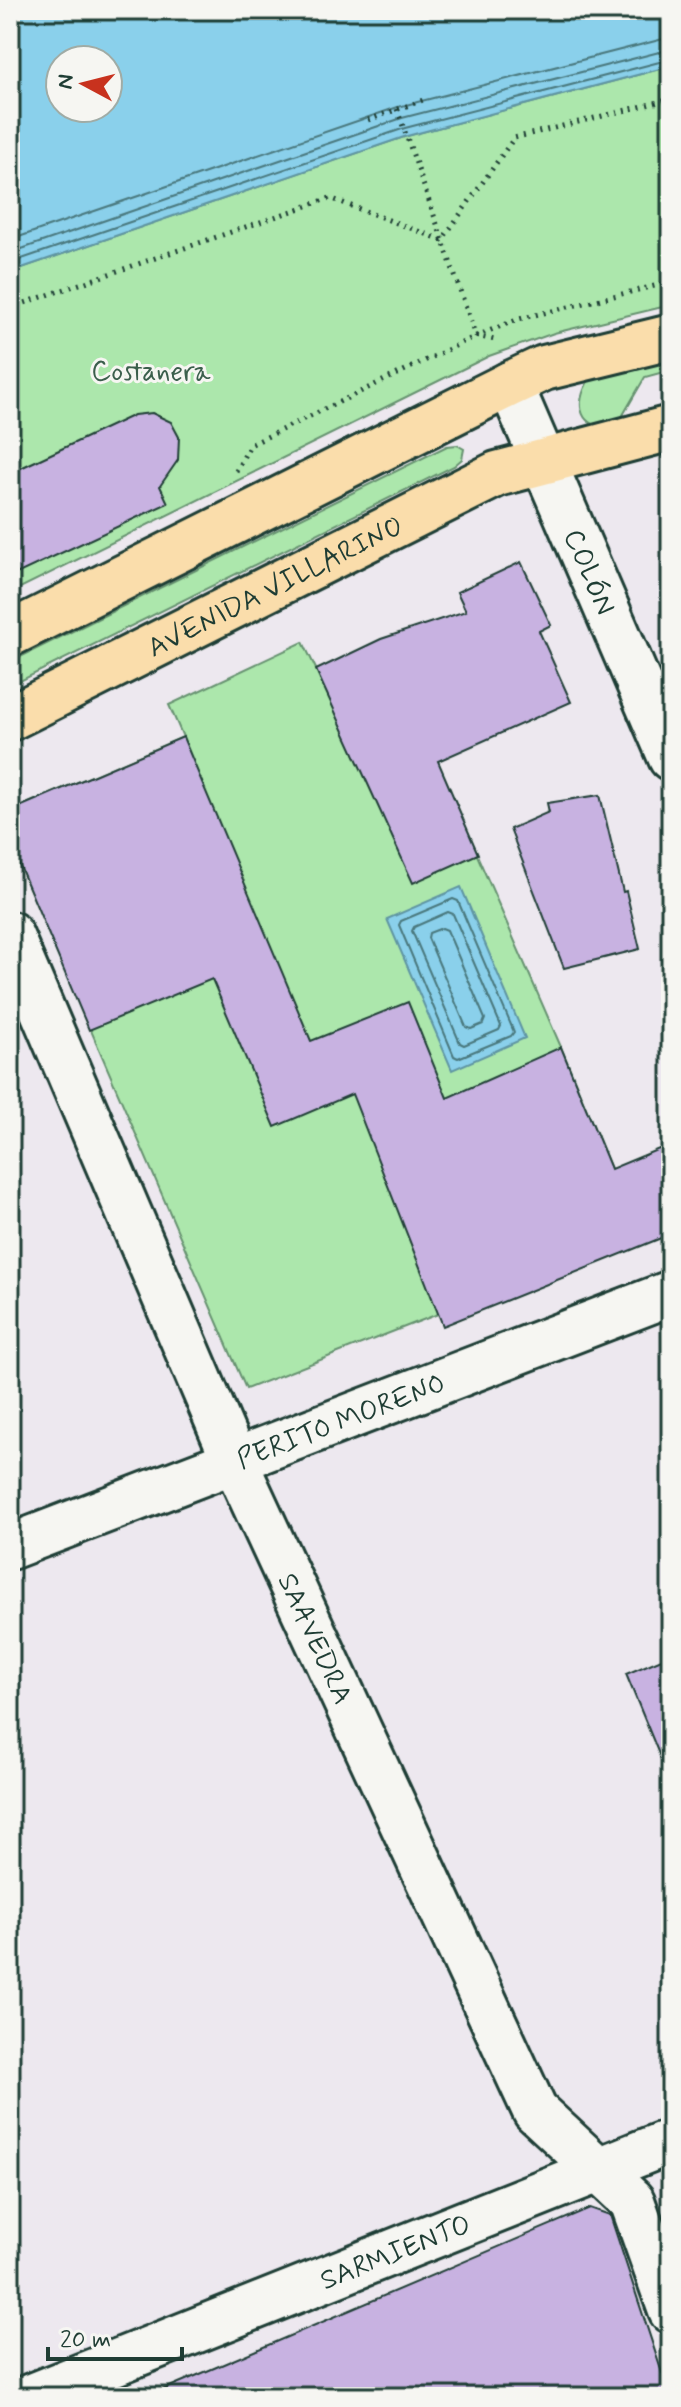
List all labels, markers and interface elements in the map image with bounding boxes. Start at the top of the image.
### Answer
north arrow [44,44,124,124]
text: N [51,73,81,91]
park label: Costanera [91,354,211,391]
street label: AVENIDA VILLARINO [142,508,410,667]
street label: COLÓN [554,524,623,621]
street label: PERITO MORENO [232,1366,451,1479]
street label: SAAVEDRA [268,1568,360,1711]
street label: SARMIENTO [315,2207,477,2300]
scale bar [48,2311,182,2361]
text: 20 m [60,2325,111,2356]

